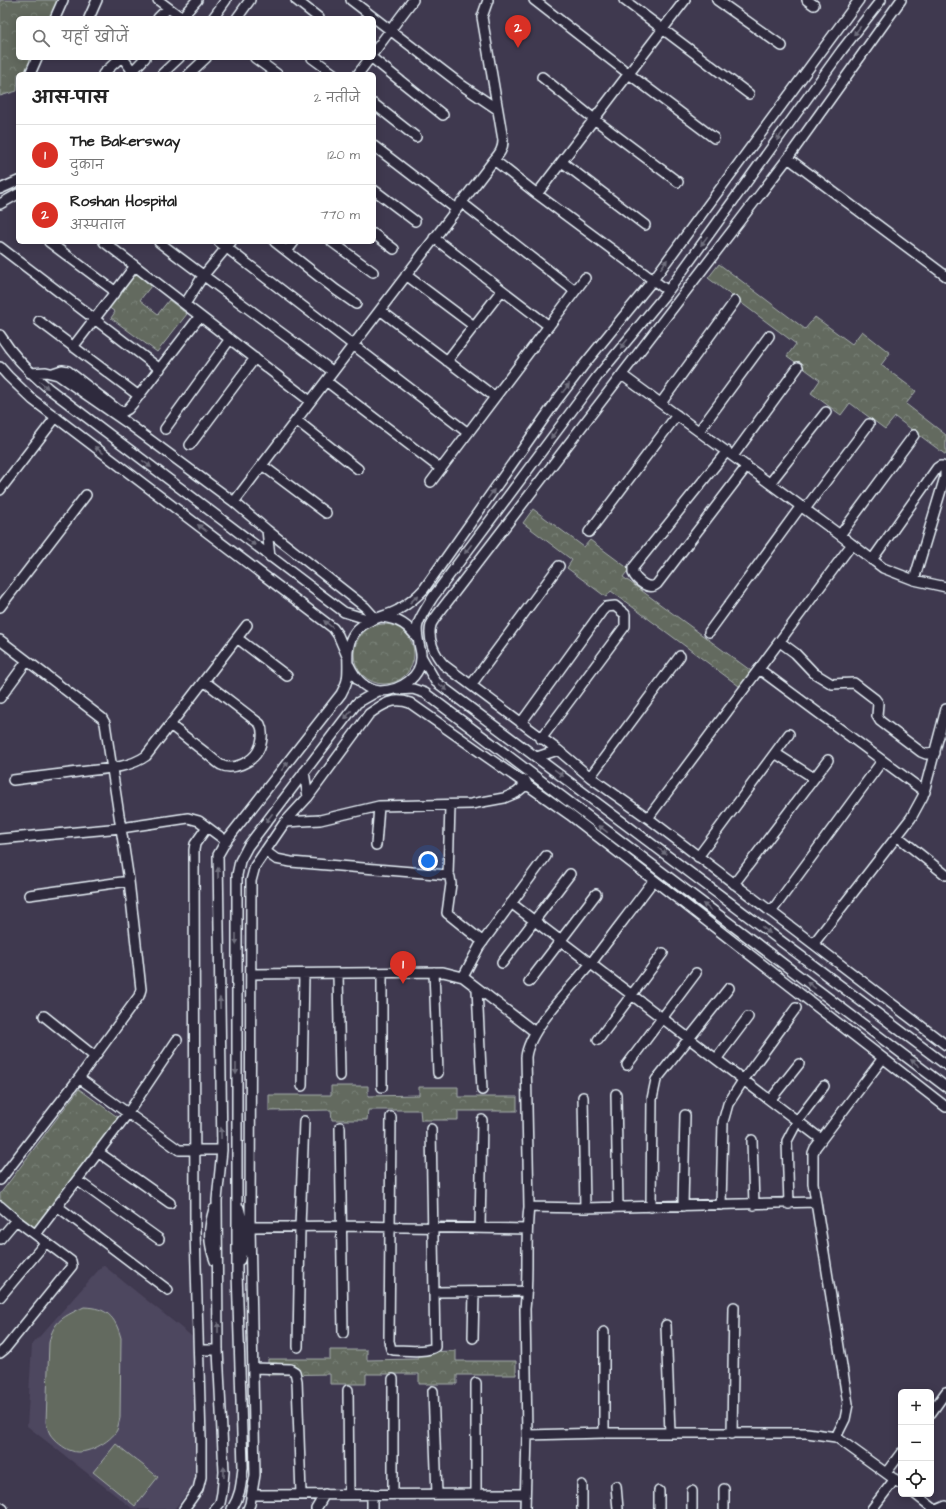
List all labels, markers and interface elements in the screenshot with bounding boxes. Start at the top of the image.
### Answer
pin: 2 [505,15,531,48]
search box [16,16,376,60]
one-way arrow [853,26,861,36]
icon: search [30,27,52,49]
text: यहाँ खोजें [62,27,129,48]
text: आस-पास [32,86,108,110]
text: 2 नतीजे [314,89,360,107]
text: The Bakersway [70,131,180,152]
one-way arrow [776,131,784,141]
text: 1 [44,146,46,164]
text: 120 m [327,146,360,164]
text: दुकान [70,156,104,174]
text: Roshan Hospital [70,191,177,212]
text: 2 [41,206,49,224]
text: 770 m [320,206,360,224]
text: अस्पताल [70,216,125,234]
one-way arrow [700,236,708,246]
one-way arrow [660,259,668,269]
one-way arrow [620,338,629,349]
one-way arrow [39,381,49,390]
one-way arrow [562,383,570,393]
one-way arrow [550,428,558,439]
one-way arrow [93,445,104,454]
one-way arrow [142,460,153,468]
one-way arrow [487,489,495,499]
one-way arrow [197,524,208,532]
one-way arrow [246,538,256,546]
one-way arrow [464,544,472,555]
one-way arrow [409,594,419,603]
one-way arrow [322,620,333,629]
one-way arrow [438,683,449,691]
one-way arrow [344,710,352,720]
one-way arrow [280,760,289,771]
one-way arrow [553,769,564,777]
one-way arrow [265,813,274,824]
one-way arrow [598,824,609,833]
one-way arrow [657,847,668,856]
your location [418,851,438,871]
one-way arrow [214,867,221,879]
one-way arrow [702,903,712,911]
one-way arrow [761,925,772,934]
one-way arrow [233,933,239,946]
pin: 1 [390,951,416,984]
one-way arrow [805,981,816,990]
one-way arrow [216,997,223,1009]
one-way arrow [909,1059,920,1068]
one-way arrow [233,1063,239,1076]
one-way arrow [218,1127,225,1139]
one-way arrow [215,1321,221,1334]
map controls [898,1389,934,1497]
button: + [898,1389,934,1425]
button: − [898,1425,934,1461]
button: locate [898,1461,934,1497]
one-way arrow [221,1465,227,1478]

